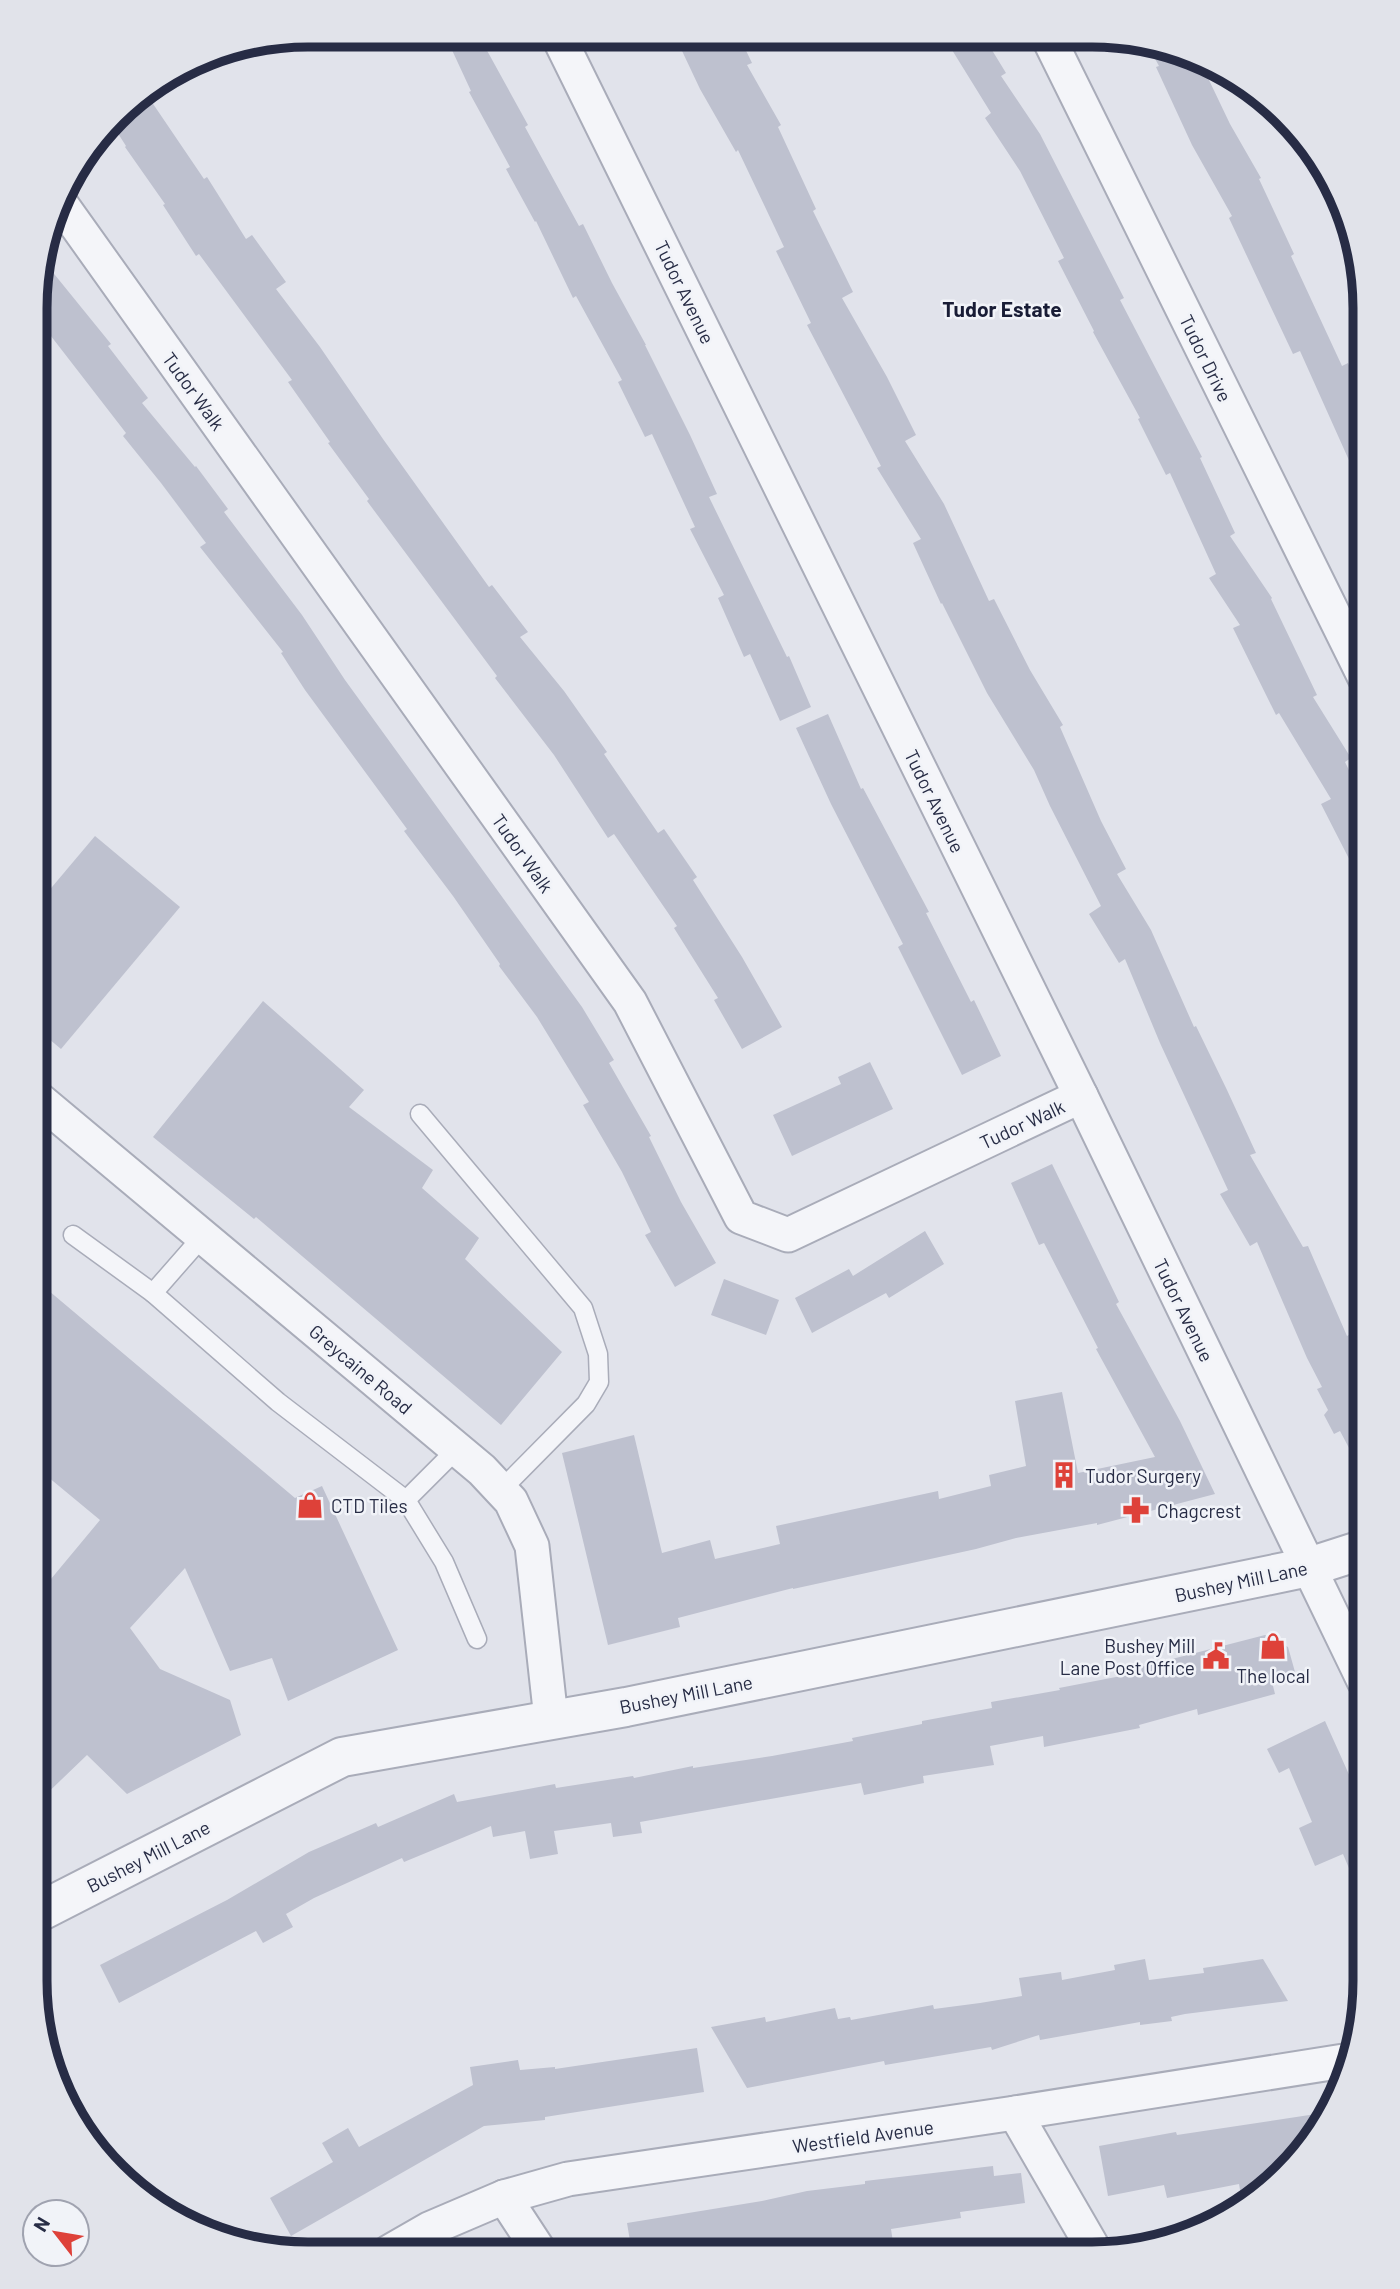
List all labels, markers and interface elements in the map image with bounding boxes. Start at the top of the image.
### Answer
street label: Tudor Avenue [650,237,720,347]
district label: Tudor Estate [942,296,1062,321]
street label: Tudor Drive [1175,311,1237,405]
street label: Tudor Walk [158,347,230,435]
street label: Tudor Avenue [900,746,970,856]
street label: Tudor Walk [487,809,559,897]
street label: Tudor Walk [976,1094,1068,1154]
street label: Tudor Avenue [1149,1255,1219,1365]
street label: Greycaine Road [305,1319,417,1419]
building icon: Tudor Surgery [1049,1460,1079,1490]
place label: Tudor Surgery [1085,1464,1201,1487]
shop icon: CTD Tiles [295,1490,325,1520]
place label: CTD Tiles [331,1494,408,1517]
pharmacy icon: Chagcrest [1121,1495,1151,1525]
place label: Chagcrest [1157,1499,1241,1522]
street label: Bushey Mill Lane [1172,1556,1310,1606]
shop icon: The local [1258,1631,1288,1661]
place label: Bushey Mill Lane Post Office [1060,1634,1195,1679]
public building icon: Bushey Mill Lane Post Office [1201,1641,1231,1671]
place label: The local [1236,1664,1310,1687]
street label: Bushey Mill Lane [617,1670,755,1718]
street label: Bushey Mill Lane [83,1815,213,1897]
street label: Westfield Avenue [791,2115,935,2157]
north arrow [21,2198,91,2268]
text: N [28,2213,54,2235]

